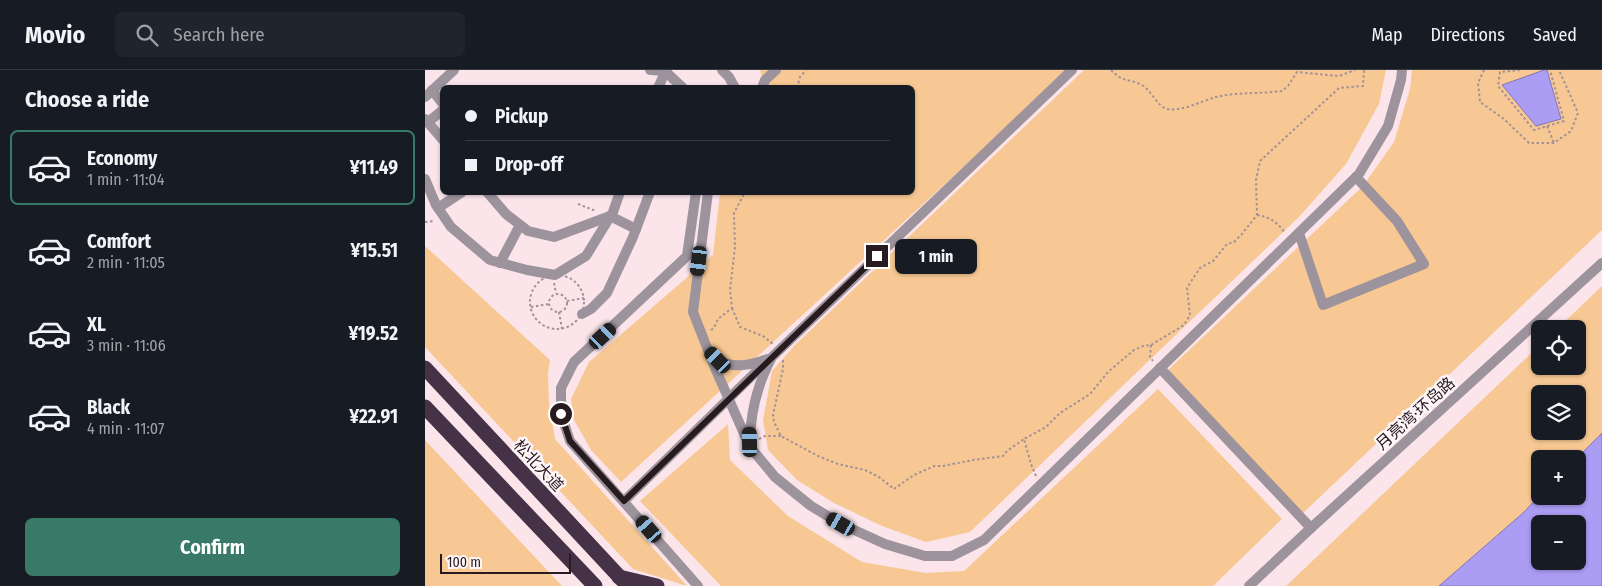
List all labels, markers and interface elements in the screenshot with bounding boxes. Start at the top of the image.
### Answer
search box [115,12,465,57]
text: Movio [25,21,85,49]
icon: search [133,21,161,49]
text: Search here [173,23,265,46]
text: Map [1371,24,1403,46]
text: Directions [1431,24,1505,46]
text: Saved [1533,24,1577,46]
text: Choose a ride [25,86,149,113]
text: Pickup [495,105,548,128]
icon: car [27,145,72,190]
text: Economy [87,147,157,170]
text: Drop-off [495,153,563,176]
text: ¥11.49 [350,156,398,179]
text: 1 min · 11:04 [87,170,164,189]
icon: car [27,228,72,273]
text: Comfort [87,230,151,253]
callout: 1 min [895,238,977,274]
text: ¥15.51 [350,239,398,262]
car [689,245,708,277]
route end [866,245,888,267]
text: 1 min [919,247,953,266]
text: 2 min · 11:05 [87,253,165,272]
icon: car [27,311,72,356]
text: XL [87,313,106,336]
car [586,320,619,352]
map controls [1531,320,1586,570]
button: locate [1531,320,1586,375]
text: ¥19.52 [348,322,398,345]
text: 3 min · 11:06 [87,336,166,355]
car [702,344,733,376]
street label: 月亮湾·环岛路 [1372,373,1459,454]
button: layers [1531,385,1586,440]
icon: car [27,394,72,439]
text: Black [87,396,130,419]
route start [550,403,572,425]
text: ¥22.91 [349,405,398,428]
text: 4 min · 11:07 [87,419,164,438]
car [742,427,757,457]
street label: 松北大道 [510,435,567,495]
button: + [1531,450,1586,505]
car [824,510,857,538]
car [633,513,664,545]
button: − [1531,515,1586,570]
button: Confirm [25,518,400,576]
scale bar [440,551,571,574]
text: 100 m [447,554,481,571]

